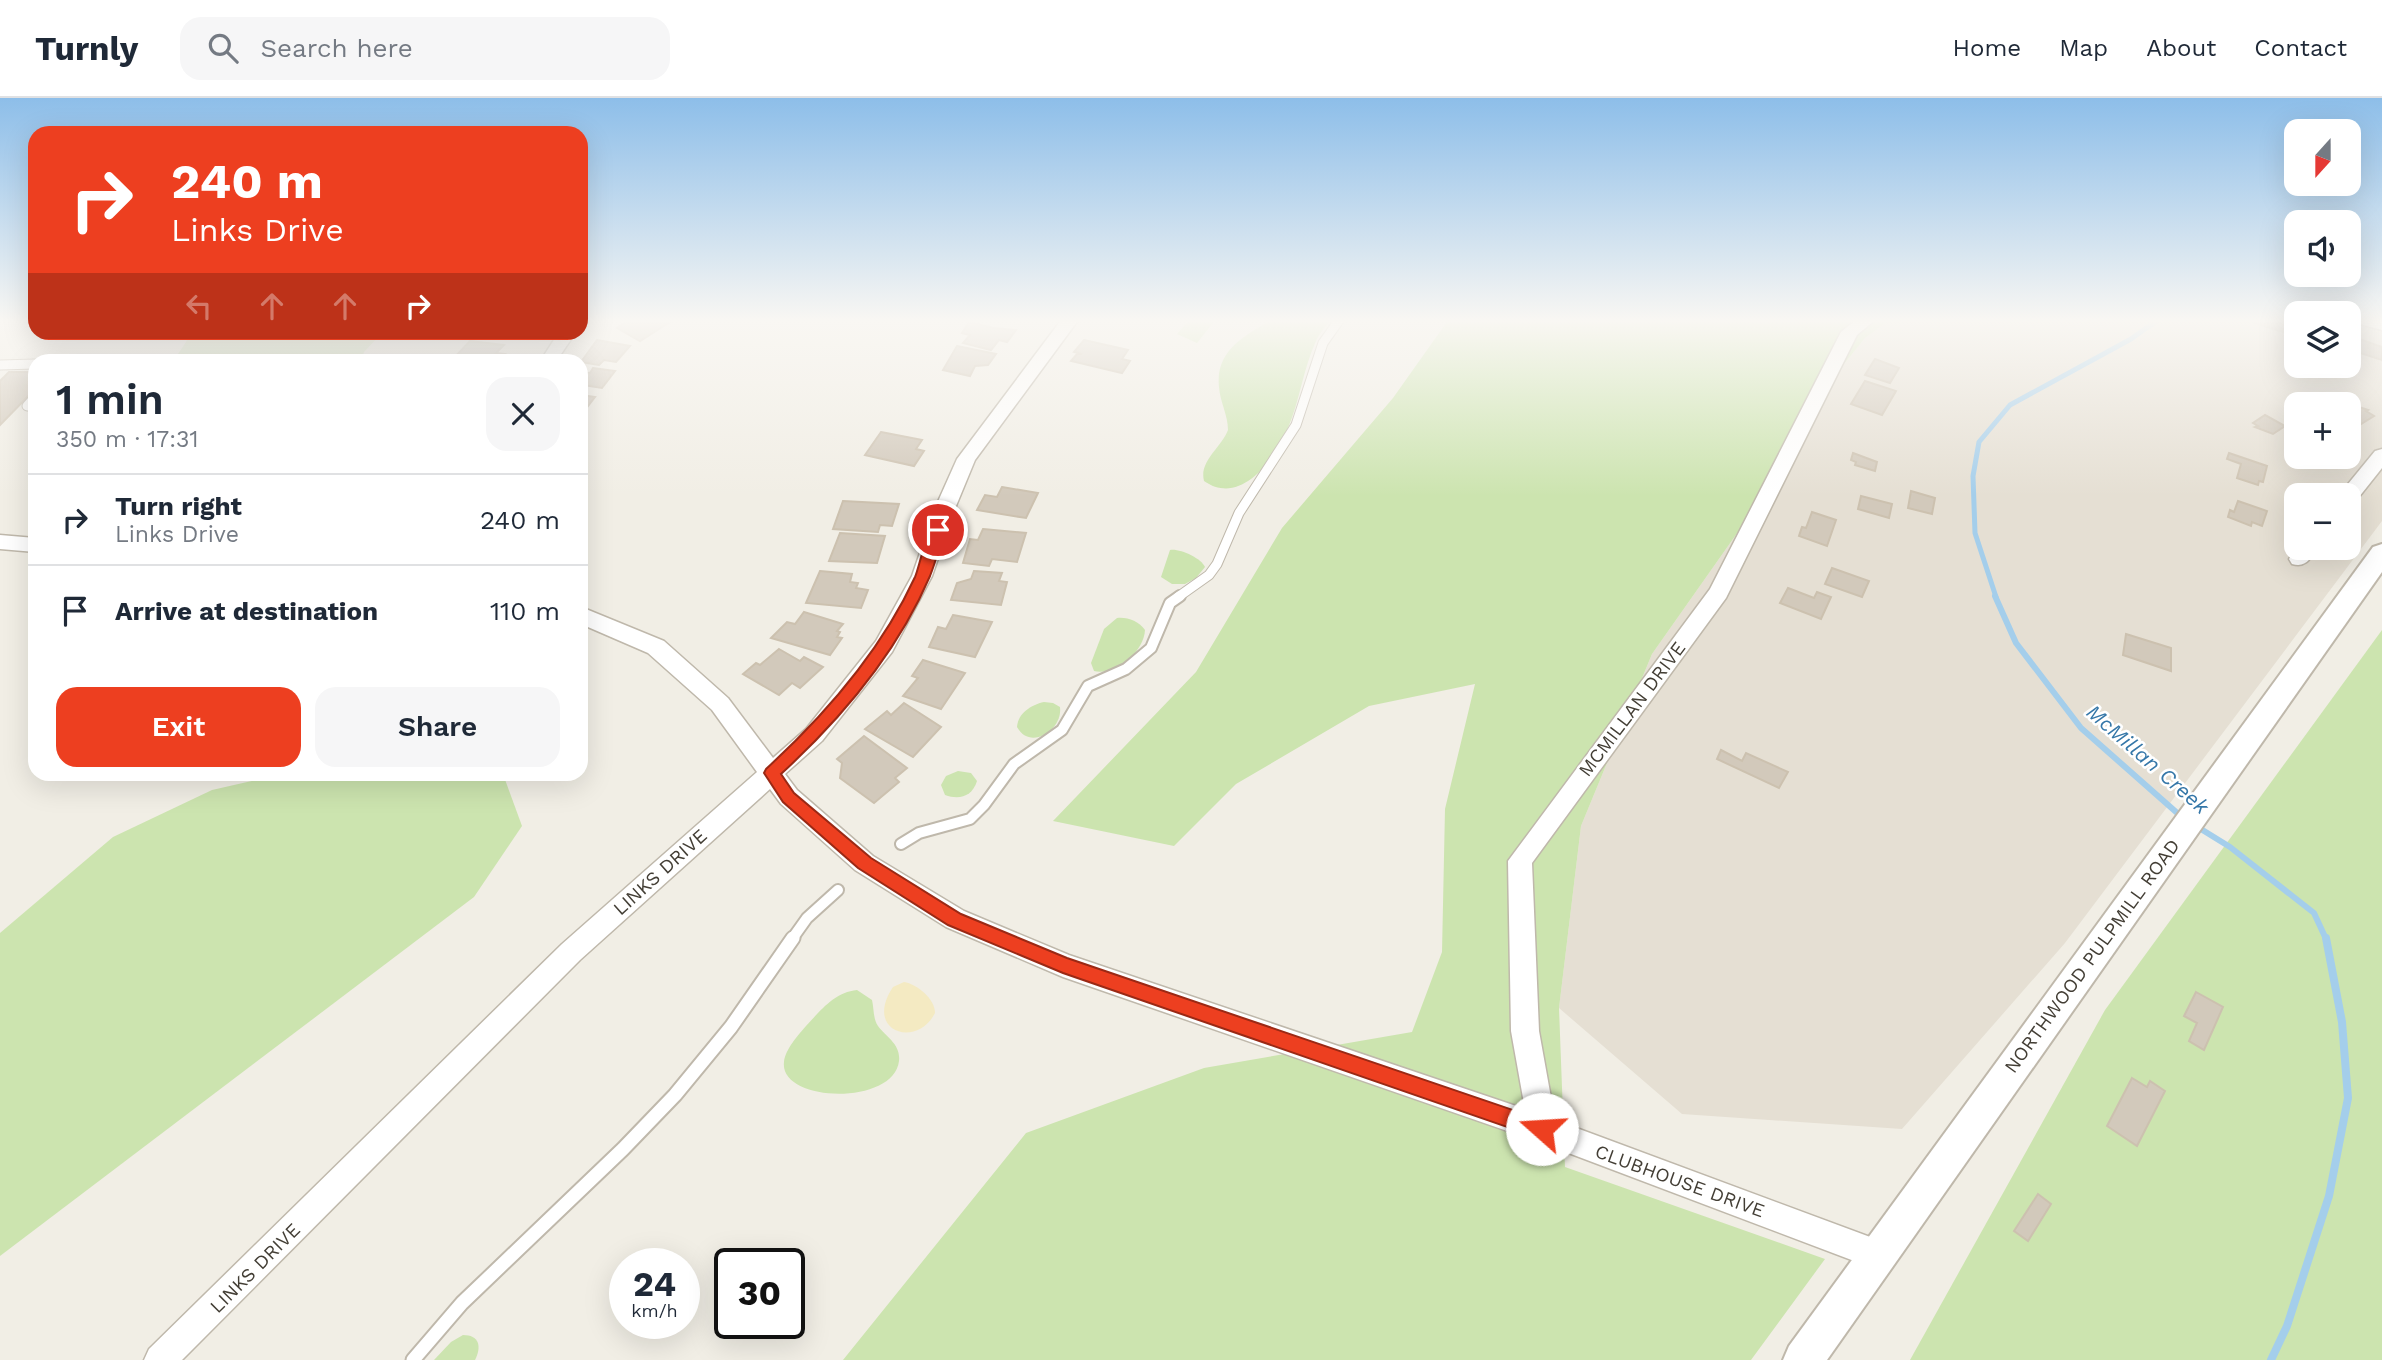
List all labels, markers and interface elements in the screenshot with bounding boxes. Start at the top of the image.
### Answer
search box [180,17,670,80]
text: Turnly [35,29,138,68]
icon: search [204,29,242,67]
text: Search here [260,33,413,63]
text: Home [1953,34,2021,62]
text: Map [2059,34,2108,62]
text: About [2146,34,2216,62]
text: Contact [2254,34,2347,62]
north arrow [2284,119,2361,196]
map controls [2284,119,2361,560]
text: 240 m [171,152,323,210]
icon: right [56,154,147,245]
button: sound [2284,210,2361,287]
text: Links Drive [171,211,344,249]
icon: left [180,287,218,325]
icon: ahead [253,287,291,325]
icon: ahead [326,287,364,325]
icon: right [399,287,437,325]
button: layers [2284,301,2361,378]
text: 1 min [56,375,164,424]
button: close [486,377,560,451]
button: + [2284,392,2361,469]
text: 350 m · 17:31 [56,426,198,453]
button: − [2284,483,2361,560]
text: Turn right [115,491,242,521]
pin [908,500,968,560]
icon: right [56,501,94,539]
text: 240 m [480,505,560,535]
icon: arrive [919,511,957,549]
text: Links Drive [115,521,239,548]
icon: arrive [56,592,94,630]
text: Arrive at destination [115,596,378,626]
text: 110 m [490,596,560,626]
street label: MCMILLAN DRIVE [1574,637,1690,781]
button: Exit [56,687,301,767]
button: Share [315,687,560,767]
water label: McMillan Creek [2082,699,2215,819]
street label: LINKS DRIVE [608,824,712,920]
street label: NORTHWOOD PULPMILL ROAD [1999,835,2185,1077]
position arrow [1505,1092,1579,1166]
street label: CLUBHOUSE DRIVE [1592,1140,1768,1222]
street label: LINKS DRIVE [205,1218,305,1318]
speed limit sign: 30 [714,1248,805,1339]
text: 24 [633,1263,676,1305]
text: km/h [631,1300,678,1321]

